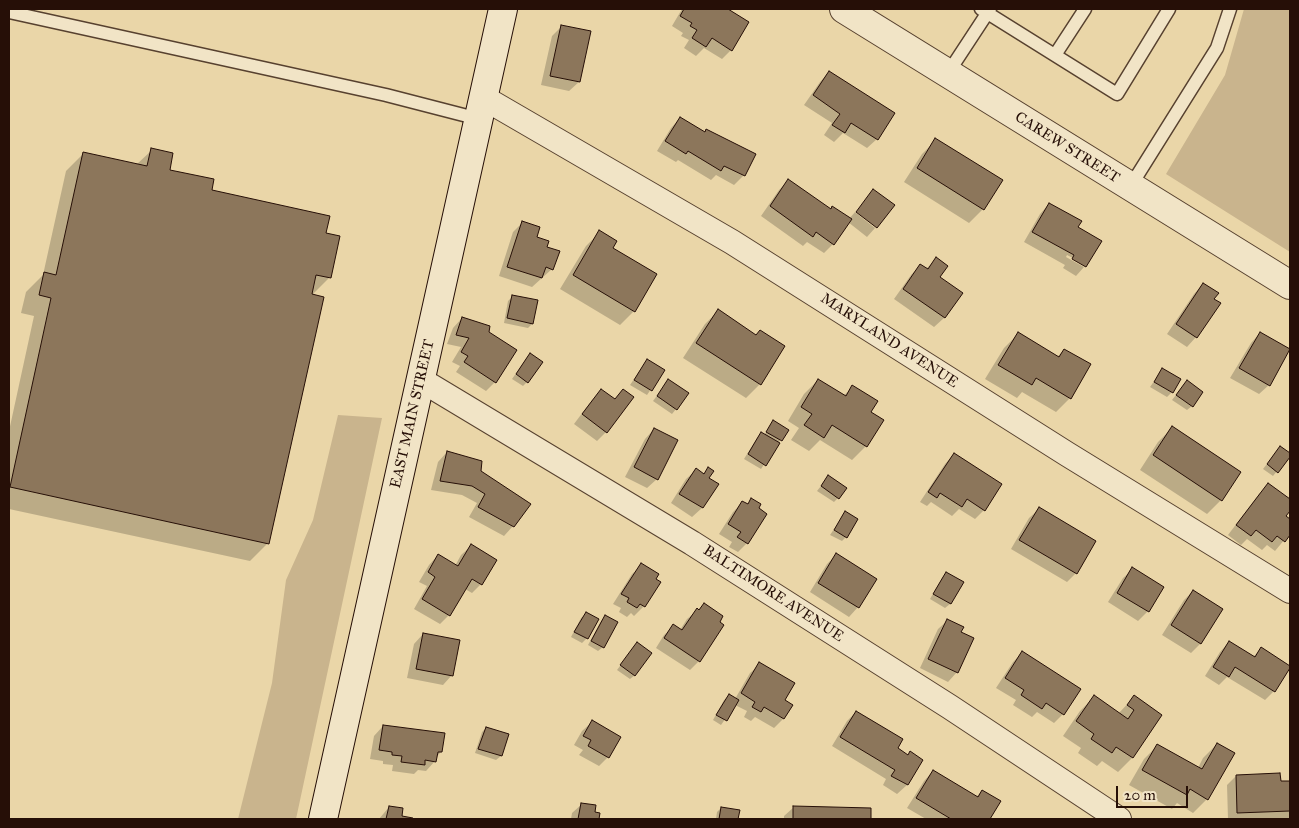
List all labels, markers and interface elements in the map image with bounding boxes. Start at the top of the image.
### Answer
street label: CAREW STREET [1011,109,1123,187]
street label: MARYLAND AVENUE [817,290,961,392]
street label: EAST MAIN STREET [387,338,439,490]
street label: BALTIMORE AVENUE [699,542,847,646]
scale bar [1119,776,1192,808]
text: 20 m [1124,786,1156,804]

